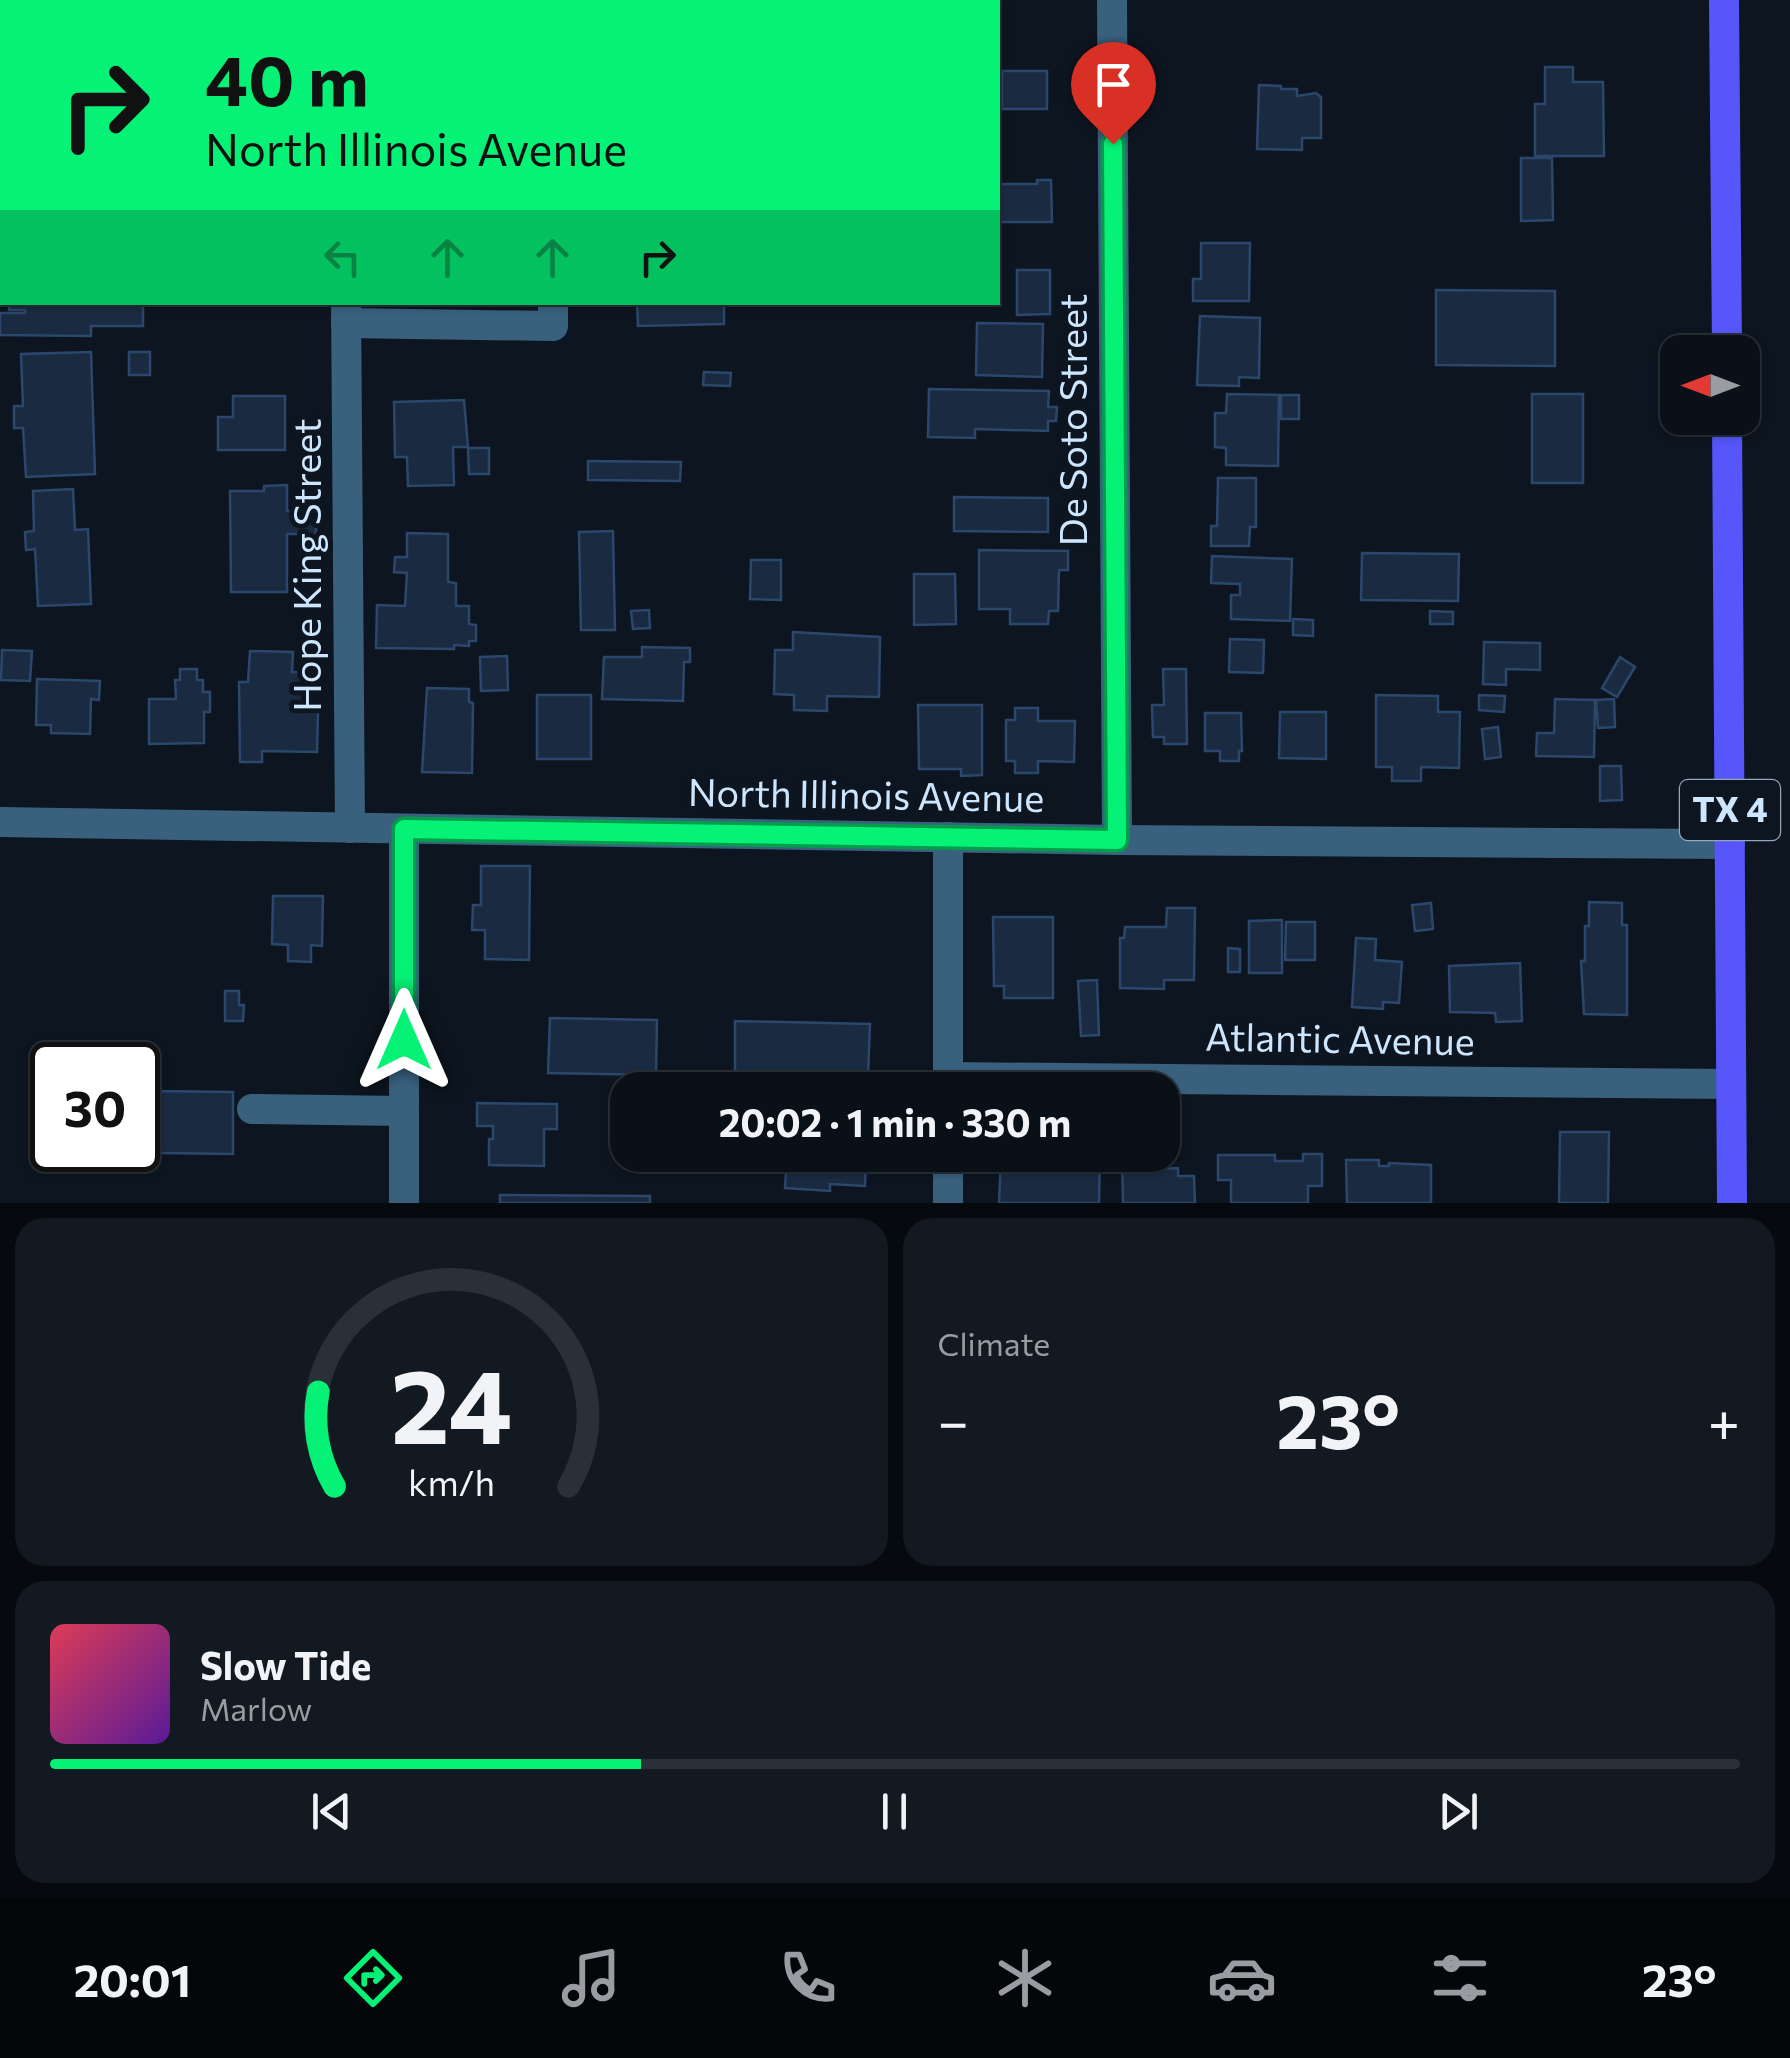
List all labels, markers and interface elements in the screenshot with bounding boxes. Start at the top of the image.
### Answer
text: 40 m [205,35,369,120]
icon: right [40,40,170,170]
pin [1071,42,1156,145]
icon: arrive [1086,57,1141,112]
text: North Illinois Avenue [205,120,627,175]
icon: left [315,230,370,285]
icon: ahead [420,230,475,285]
icon: ahead [525,230,580,285]
icon: right [630,230,685,285]
street label: De Soto Street [1048,294,1095,546]
north arrow [1660,335,1760,435]
map controls [1660,335,1760,435]
street label: Hope King Street [282,418,329,712]
street label: North Illinois Avenue [687,767,1045,820]
road number: TX 4 [1680,780,1780,840]
position arrow [352,988,456,1092]
street label: Atlantic Avenue [1205,1012,1475,1063]
speed limit sign: 30 [30,1042,160,1172]
text: 20:02 · 1 min · 330 m [719,1098,1071,1145]
text: Climate [938,1323,1050,1363]
text: 24 [390,1338,512,1465]
text: 23° [1276,1373,1400,1464]
text: − [938,1386,969,1453]
text: + [1708,1386,1740,1453]
text: km/h [408,1460,495,1503]
text: Slow Tide [200,1641,371,1688]
text: Marlow [200,1688,312,1728]
icon: previous [304,1784,359,1839]
icon: pause [867,1784,922,1839]
icon: next [1431,1784,1486,1839]
icon: directions [338,1943,408,2013]
icon: music [556,1943,626,2013]
icon: phone [773,1943,843,2013]
icon: climate [990,1943,1060,2013]
icon: car [1207,1943,1277,2013]
icon: filters [1425,1943,1495,2013]
text: 20:01 [74,1951,191,2006]
text: 23° [1642,1951,1716,2006]

